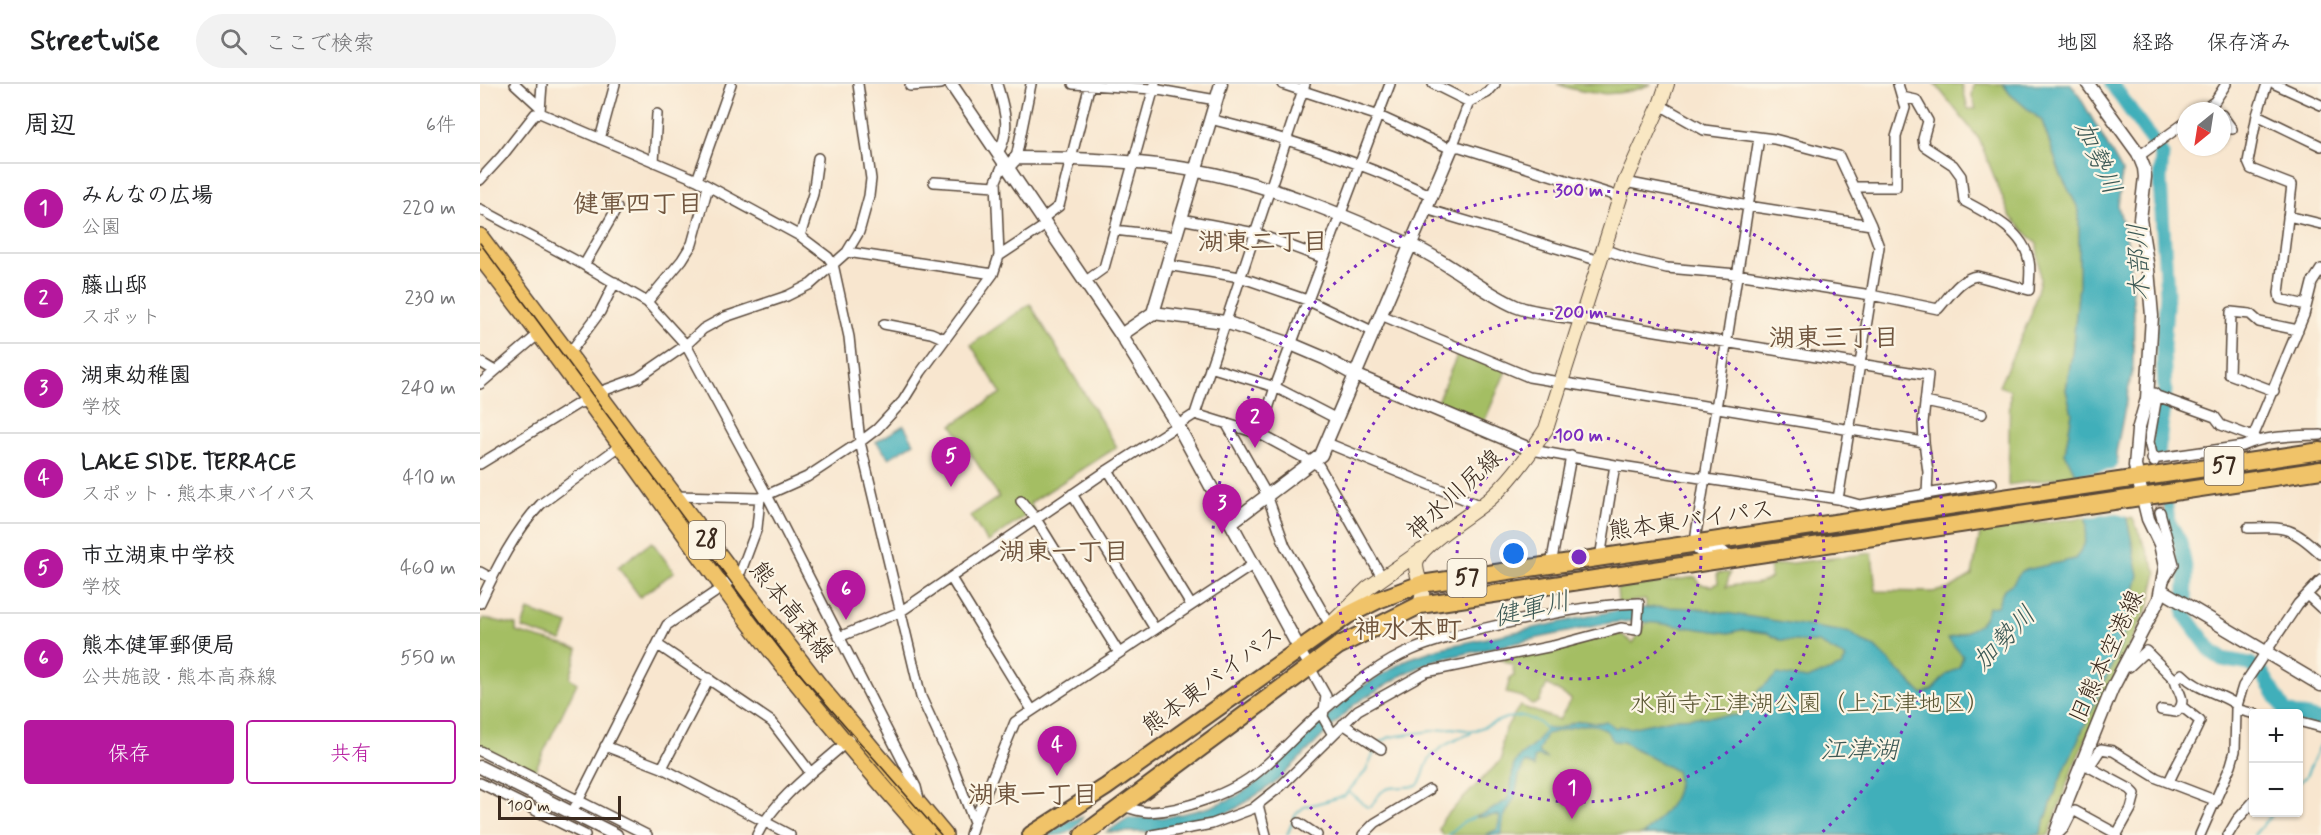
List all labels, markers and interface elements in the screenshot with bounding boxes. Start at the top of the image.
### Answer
search box [196,14,616,68]
text: Streetwise [30,23,160,60]
icon: search [217,25,250,58]
text: 地図 [2057,29,2099,57]
text: 経路 [2132,29,2174,57]
text: 保存済み [2207,29,2291,57]
text: ここで検索 [265,30,375,58]
north arrow [2177,102,2231,156]
text: 周辺 [24,109,76,143]
text: 6件 [426,112,456,139]
water label: 加勢川 [2066,115,2128,201]
text: 300 m [1555,179,1603,203]
text: みんなの広場 [81,182,213,210]
district label: 健軍四丁目 [573,188,703,222]
text: 1 [39,195,48,222]
text: 220 m [402,195,456,222]
text: 公園 [81,214,121,241]
water label: 木部川 [2122,222,2158,302]
district label: 湖東二丁目 [1198,226,1328,260]
text: 藤山邸 [81,272,147,300]
text: 2 [39,285,48,312]
text: 230 m [404,285,456,312]
text: 200 m [1554,301,1604,325]
text: スポット [81,304,161,331]
district label: 湖東三丁目 [1769,322,1899,356]
text: 湖東幼稚園 [81,362,191,390]
text: 3 [39,375,48,402]
text: 240 m [401,375,456,402]
text: 学校 [81,394,121,421]
pin: 2 [1236,398,1274,448]
text: 100 m [1555,424,1603,448]
pin: 5 [932,438,970,487]
street label: 神水川尻線 [1401,443,1509,547]
road number: 57 [2204,447,2244,485]
text: LAKE SIDE. TERRACE [81,449,296,477]
text: 4 [38,465,49,492]
text: 410 m [402,465,456,492]
text: スポット · 熊本東バイパス [81,481,316,508]
pin: 3 [1202,484,1242,534]
street label: 熊本東バイパス [1606,494,1776,548]
road number: 28 [689,521,725,559]
district label: 湖東一丁目 [999,536,1129,570]
your location [1499,539,1528,568]
text: 市立湖東中学校 [81,542,235,570]
centre of rings [1569,547,1589,567]
text: 5 [38,555,50,582]
text: 460 m [400,555,456,582]
street label: 熊本高森線 [742,555,840,669]
road number: 57 [1448,559,1486,597]
pin: 6 [826,570,866,620]
text: 学校 [81,574,121,601]
water label: 健軍川 [1490,585,1574,635]
street label: 旧熊本空港線 [2063,585,2151,729]
water label: 加勢川 [1966,599,2044,679]
district label: 神水本町 [1354,613,1462,648]
street label: 熊本東バイパス [1136,619,1290,743]
text: 熊本健軍郵便局 [81,632,235,660]
text: 6 [38,645,49,672]
text: 550 m [400,645,456,672]
text: 公共施設 · 熊本高森線 [81,664,276,691]
park label: 水前寺江津湖公園（上江津地区） [1630,689,1990,720]
map controls [2249,709,2303,817]
button: + [2249,709,2303,763]
button: 保存 [24,720,234,784]
button: 共有 [246,720,456,784]
pin: 4 [1038,726,1076,776]
water label: 江津湖 [1820,734,1900,768]
button: − [2249,763,2303,817]
pin: 1 [1552,770,1592,819]
district label: 湖東一丁目 [968,779,1098,813]
scale bar [498,793,621,820]
text: 100 m [507,796,550,817]

